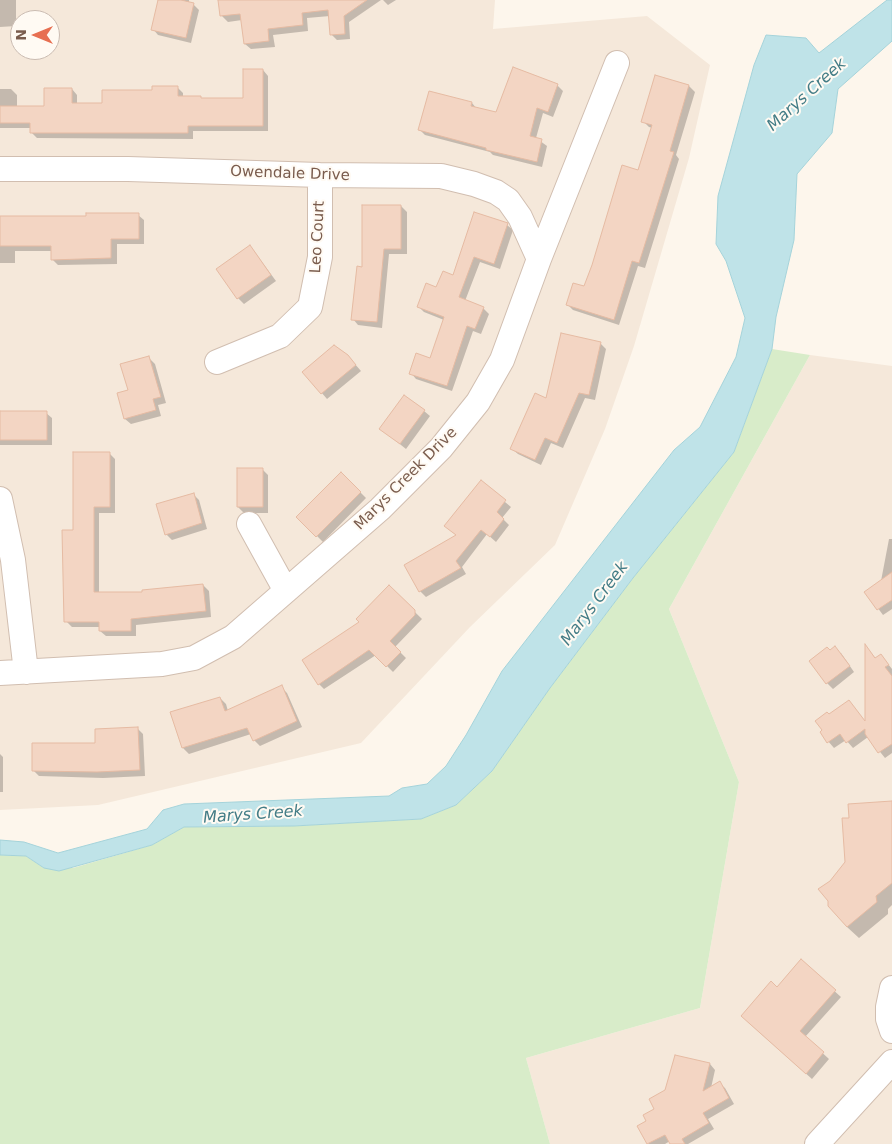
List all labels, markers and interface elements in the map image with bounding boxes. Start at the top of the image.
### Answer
north arrow [10,10,60,60]
text: N [13,29,29,41]
water label: Marys Creek [764,54,850,136]
street label: Owendale Drive [230,163,350,185]
street label: Leo Court [307,200,329,274]
street label: Marys Creek Drive [351,424,461,534]
water label: Marys Creek [557,558,633,650]
water label: Marys Creek [203,802,303,828]

